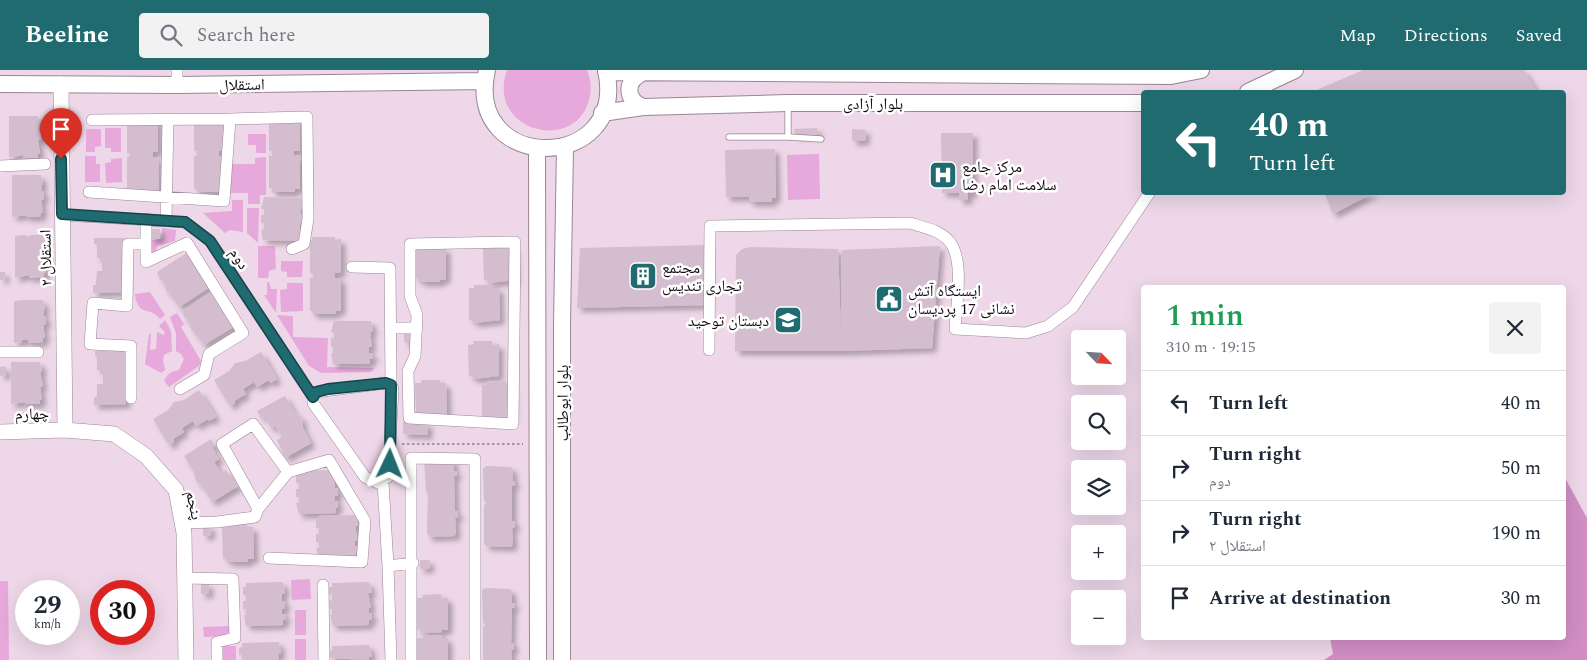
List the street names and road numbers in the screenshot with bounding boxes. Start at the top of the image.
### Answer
street label: استقلال [219,73,265,97]
street label: بلوار آزادی [843,92,903,116]
street label: استقلال ۲ [34,229,58,287]
street label: دوم [223,243,255,274]
street label: بلوار ابوطالب [551,365,575,441]
street label: چهارم [15,402,49,426]
street label: پنجم [179,488,209,522]

